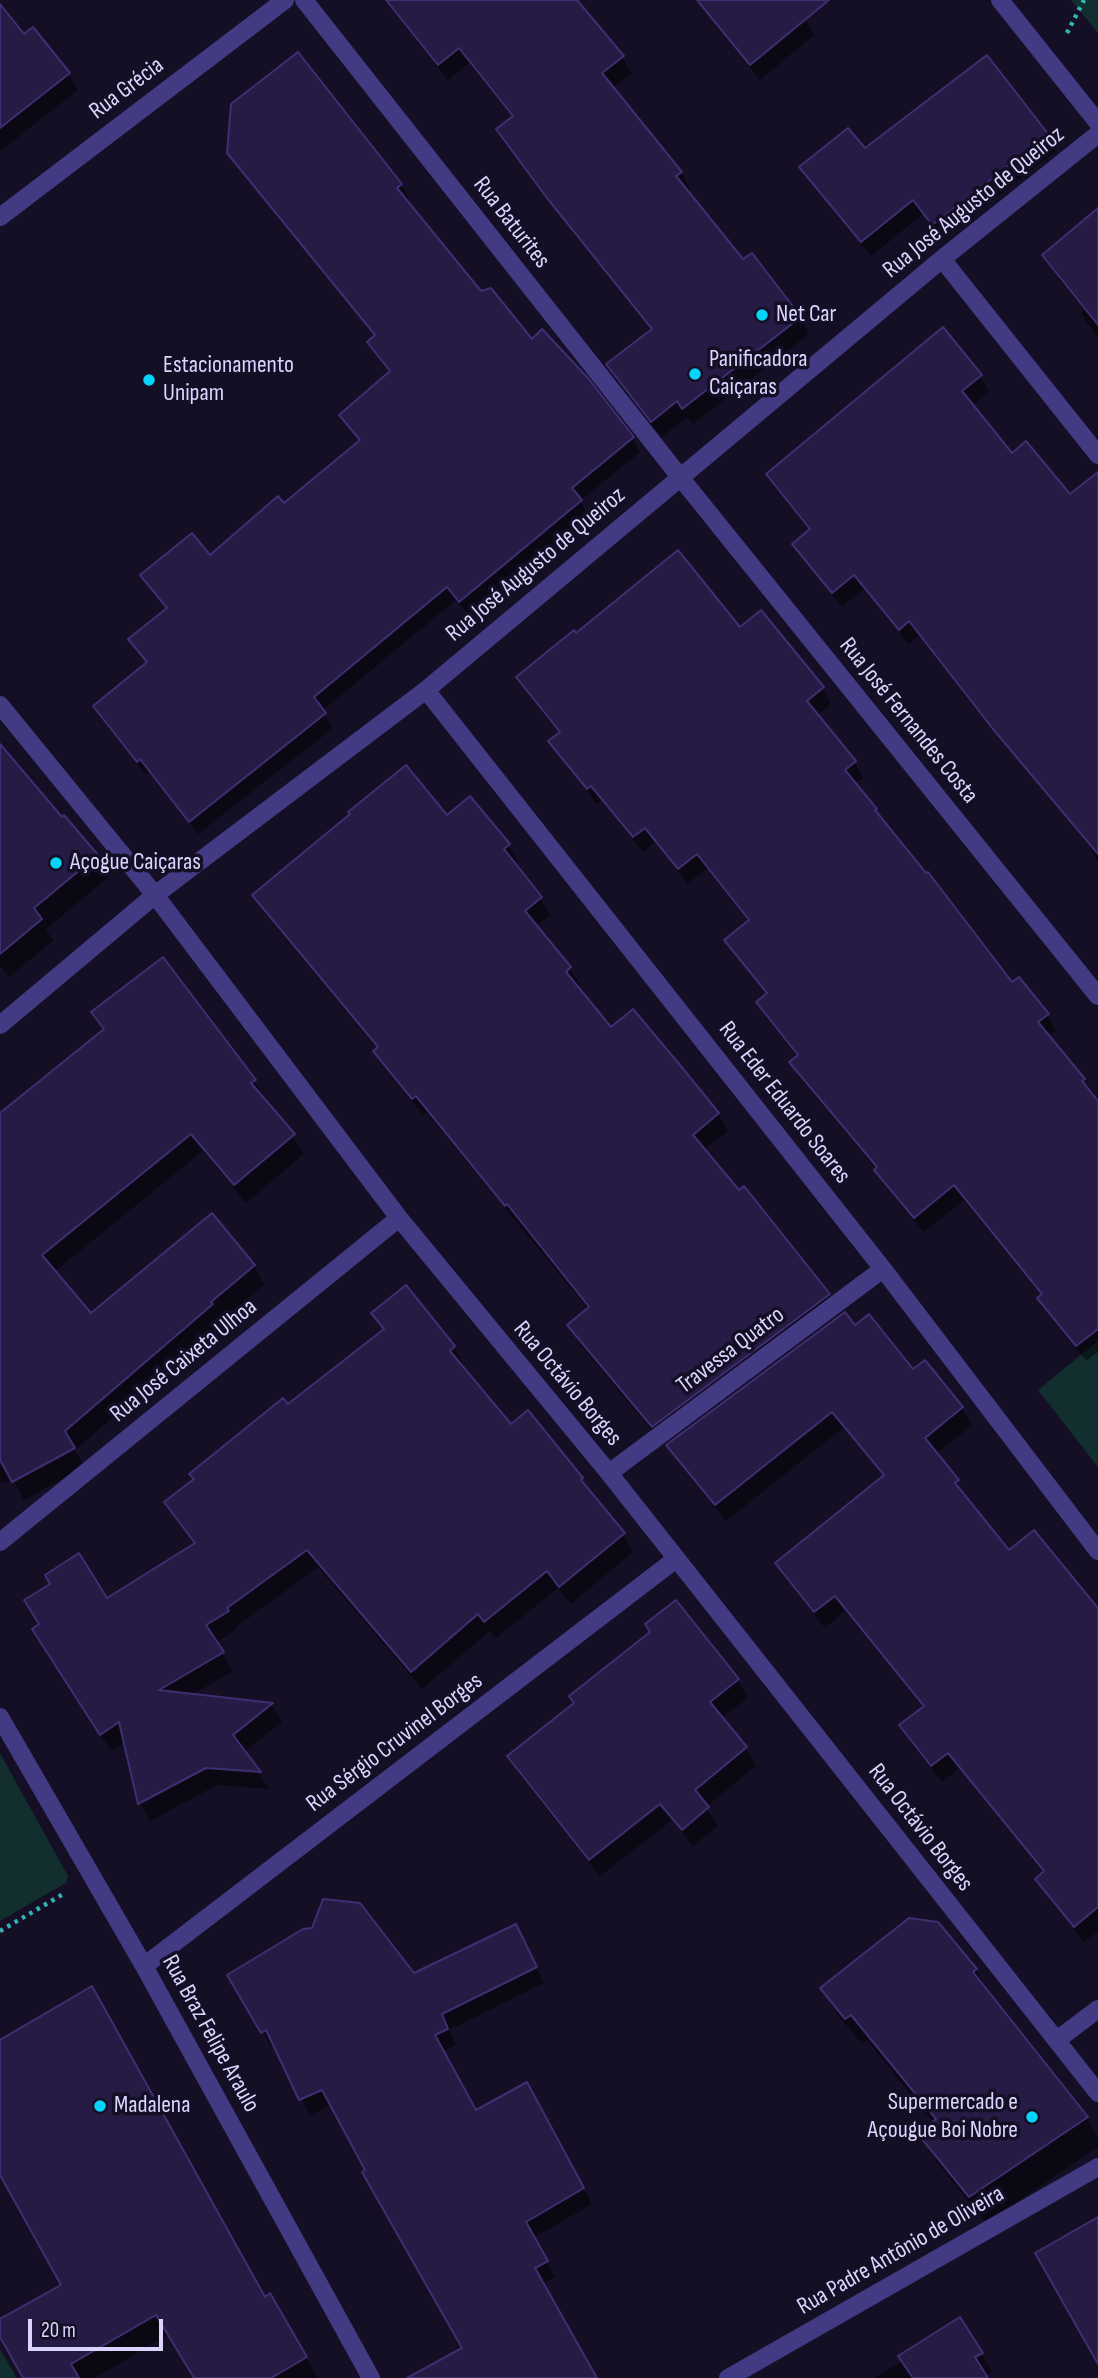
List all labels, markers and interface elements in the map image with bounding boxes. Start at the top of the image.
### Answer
street label: Rua Grécia [84,52,170,126]
street label: Rua José Augusto de Queiroz [878,121,1070,285]
street label: Rua Baturites [466,171,556,275]
place label: Net Car [776,301,836,329]
marker: Net Car [754,307,770,323]
place label: Panificadora Caiçaras [709,346,808,402]
place label: Estacionamento Unipam [163,352,294,408]
marker: Panificadora Caiçaras [687,366,703,382]
marker: Estacionamento Unipam [141,372,157,388]
street label: Rua José Augusto de Queiroz [441,482,631,648]
street label: Rua José Fernandes Costa [832,632,984,810]
place label: Açogue Caiçaras [70,849,201,877]
marker: Açogue Caiçaras [48,855,64,871]
street label: Rua Eder Eduardo Soares [712,1016,856,1190]
street label: Rua José Caixeta Ulhoa [105,1293,263,1429]
street label: Travessa Quatro [672,1301,790,1401]
street label: Rua Octávio Borges [507,1316,627,1452]
street label: Rua Sérgio Cruvinel Borges [301,1667,489,1819]
street label: Rua Octávio Borges [861,1759,979,1897]
street label: Rua Braz Felipe Araulo [155,1950,265,2118]
place label: Supermercado e Açougue Boi Nobre [868,2089,1018,2145]
place label: Madalena [114,2092,190,2120]
marker: Madalena [92,2098,108,2114]
marker: Supermercado e Açougue Boi Nobre [1024,2109,1040,2125]
street label: Rua Padre Antônio de Oliveira [793,2180,1009,2322]
scale bar [32,2304,166,2348]
text: 20 m [41,2318,76,2343]

